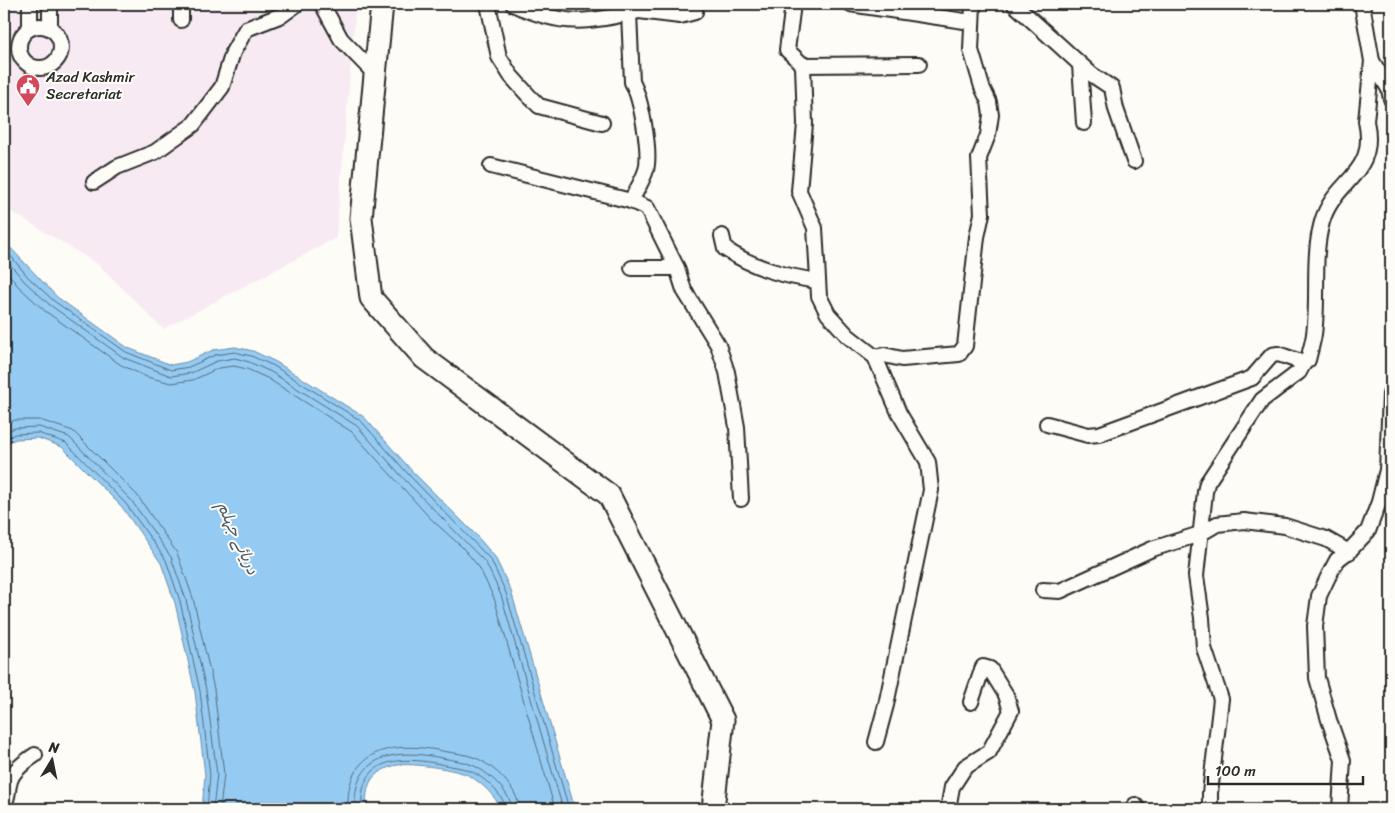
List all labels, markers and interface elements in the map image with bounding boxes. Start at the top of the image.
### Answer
place label: Azad Kashmir Secretariat [45,64,136,107]
public building icon: Azad Kashmir Secretariat [15,73,41,107]
water label: دریائے جہلم [209,496,267,580]
text: N [46,734,61,761]
north arrow [28,736,78,786]
scale bar [1208,753,1362,785]
text: 100 m [1215,758,1256,784]

